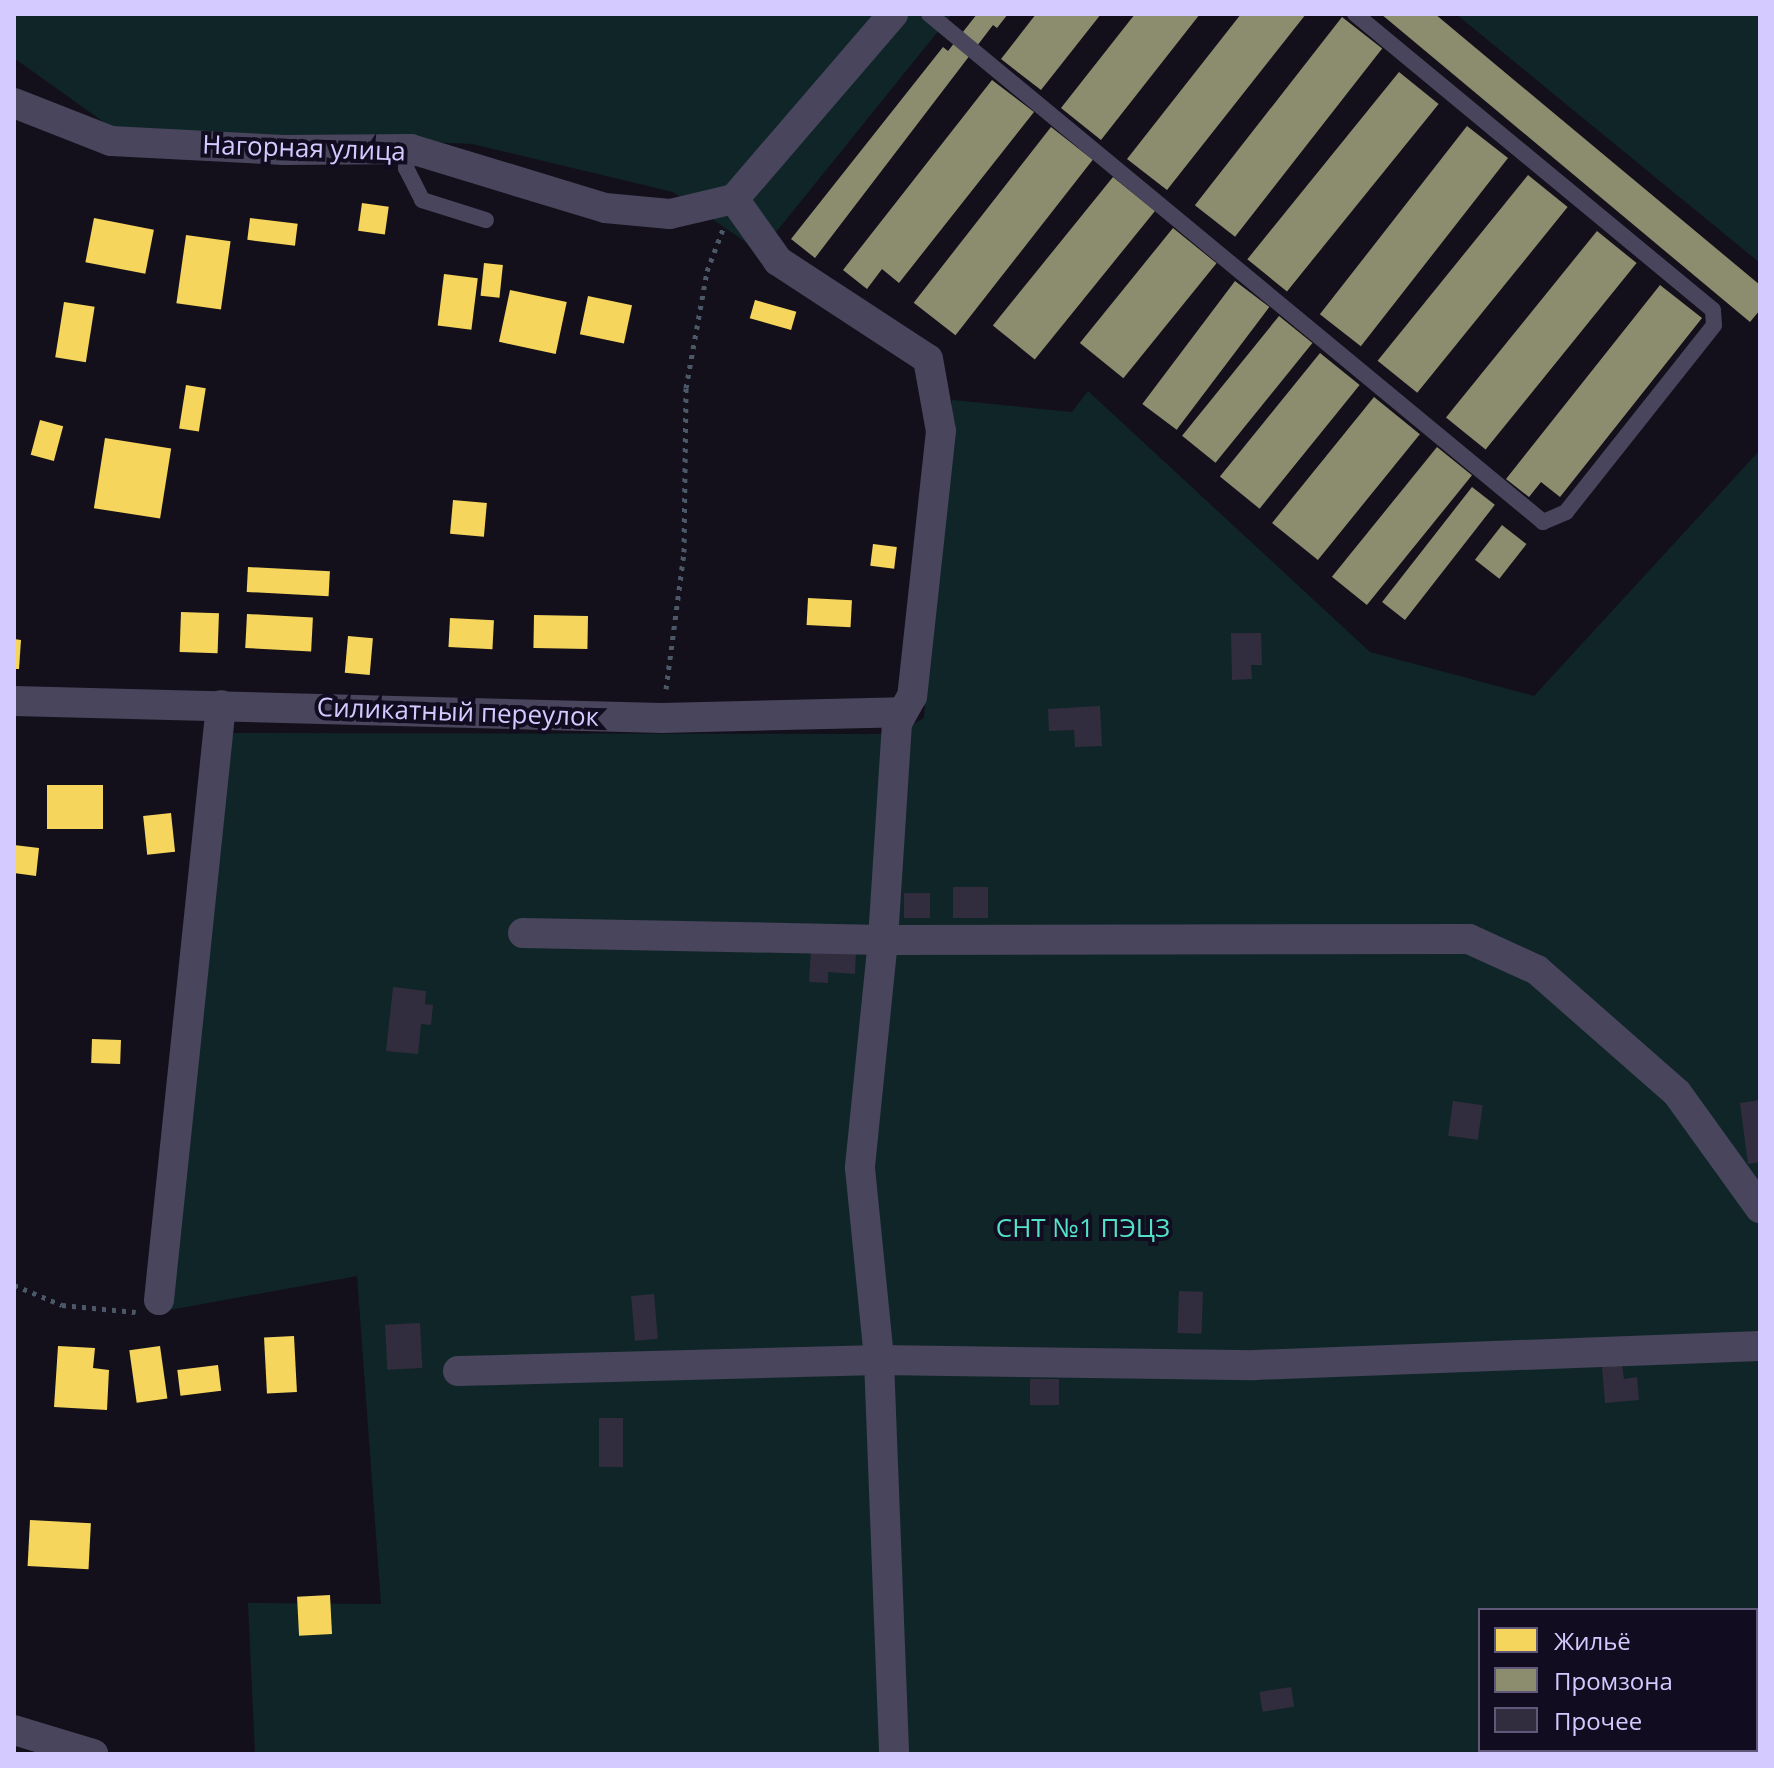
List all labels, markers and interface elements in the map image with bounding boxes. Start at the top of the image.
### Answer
street label: Нагорная улица [202,129,406,167]
street label: Силикатный переулок [316,691,600,733]
park label: СНТ №1 ПЭЦЗ [996,1212,1170,1244]
legend [1478,1608,1758,1752]
text: Жильё [1554,1624,1631,1657]
text: Промзона [1554,1664,1673,1697]
text: Прочее [1554,1704,1642,1737]

